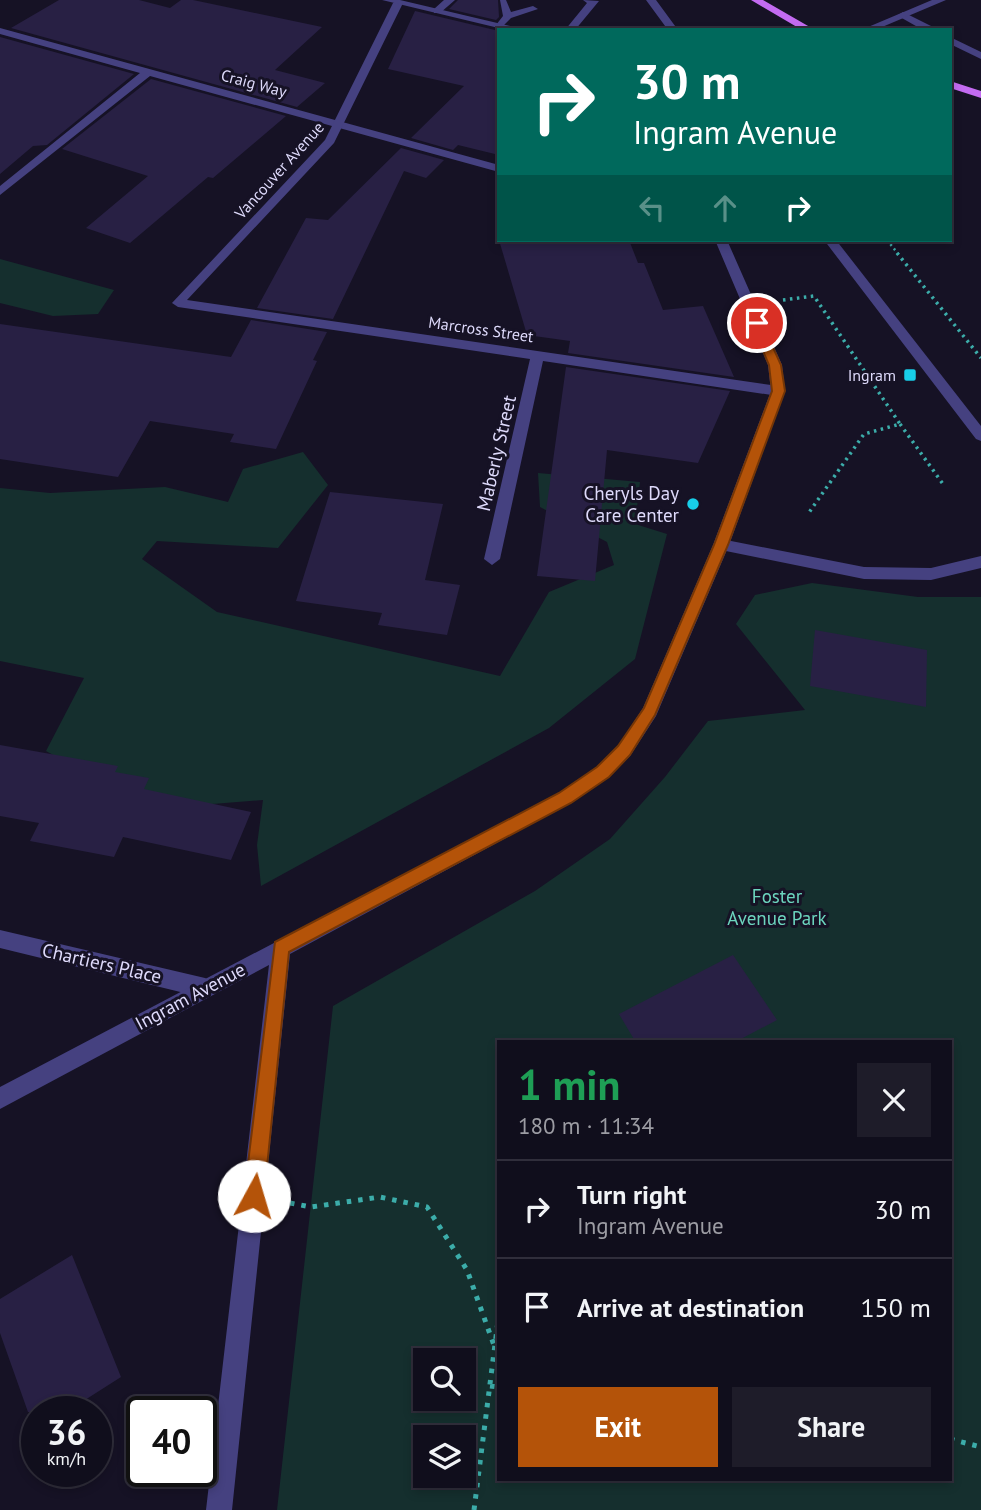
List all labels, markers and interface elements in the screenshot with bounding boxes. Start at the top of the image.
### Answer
text: 30 m [633,49,740,113]
icon: right [518,56,609,147]
street label: Craig Way [219,65,290,101]
text: Ingram Avenue [633,111,837,153]
street label: Vancouver Avenue [229,117,328,223]
icon: left [633,189,671,227]
icon: ahead [706,189,744,227]
icon: right [779,189,817,227]
pin [727,293,787,353]
icon: arrive [738,304,776,342]
street label: Marcross Street [427,312,535,346]
place label: Ingram [848,365,896,385]
marker: Ingram [902,367,918,383]
street label: Maberly Street [471,392,521,513]
place label: Cheryls Day Care Center [583,481,680,527]
marker: Cheryls Day Care Center [685,496,701,512]
park label: Foster Avenue Park [727,884,827,930]
street label: Chartiers Place [40,938,164,988]
street label: Ingram Avenue [131,957,249,1035]
text: 1 min [518,1057,620,1112]
button: close [857,1063,931,1137]
text: 180 m · 11:34 [518,1111,654,1140]
position arrow [217,1159,291,1233]
text: Turn right [577,1178,686,1211]
icon: right [518,1190,556,1228]
text: 30 m [875,1193,931,1226]
text: Ingram Avenue [577,1211,724,1240]
icon: arrive [518,1288,556,1326]
text: Arrive at destination [577,1291,804,1324]
text: 150 m [860,1291,931,1324]
map controls [413,1348,476,1488]
button: search [413,1348,476,1411]
button: Exit [518,1387,718,1467]
button: Share [732,1387,931,1467]
speed limit sign: 40 [126,1396,217,1487]
text: 36 [47,1409,86,1455]
button: layers [413,1425,476,1488]
text: km/h [47,1447,86,1470]

